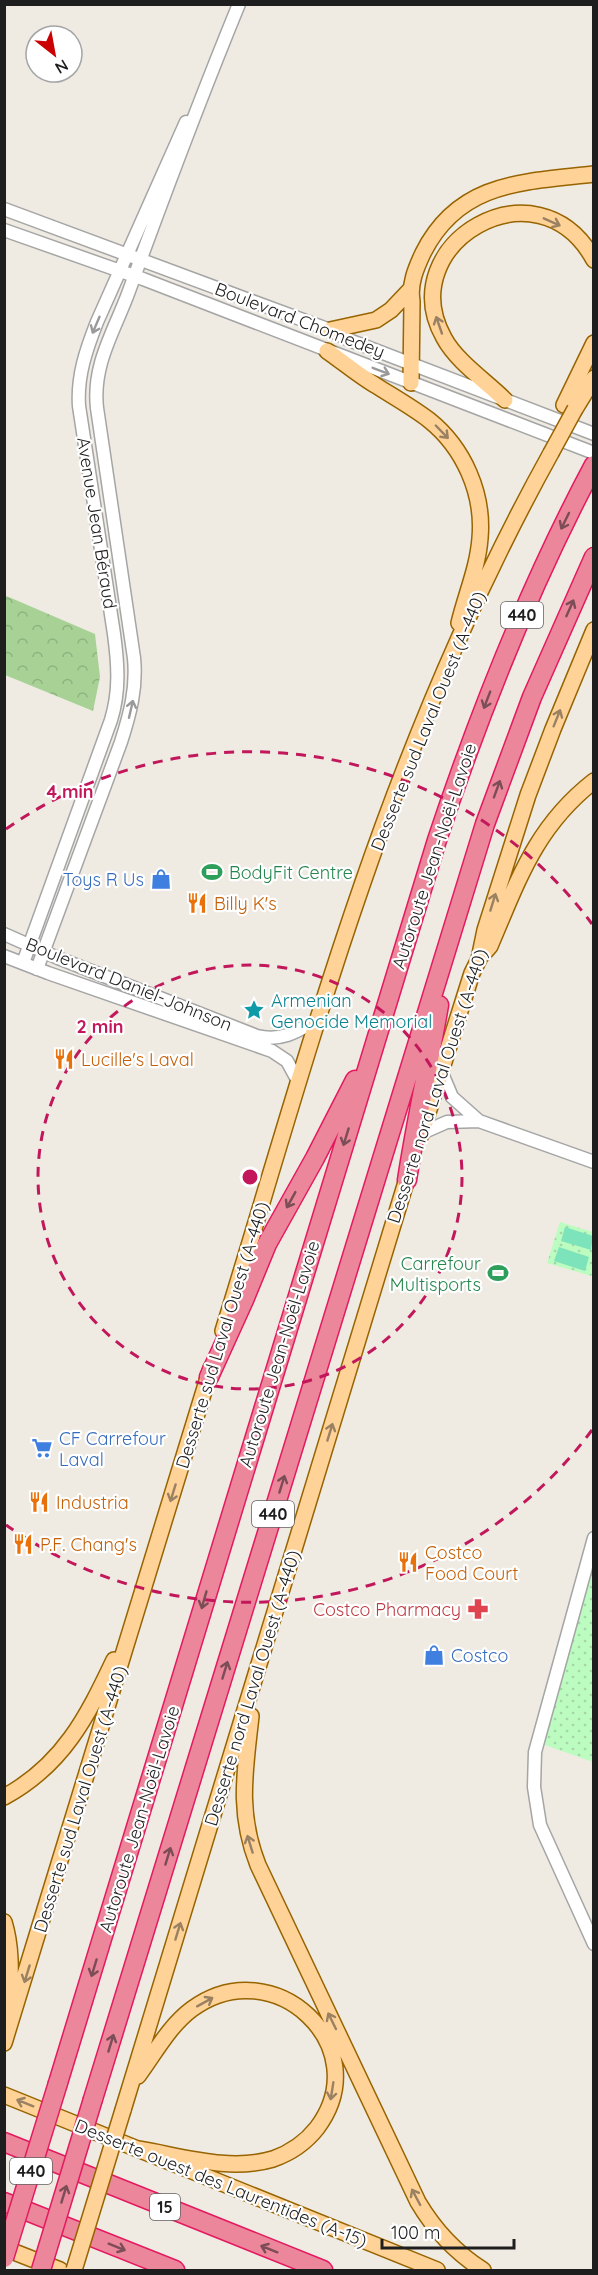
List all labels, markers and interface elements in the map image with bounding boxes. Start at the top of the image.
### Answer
north arrow [24,24,84,84]
text: N [52,55,72,78]
one-way arrow [542,216,560,228]
street label: Boulevard Chomedey [212,277,388,363]
one-way arrow [90,315,101,334]
one-way arrow [433,316,444,335]
one-way arrow [372,367,390,378]
one-way arrow [435,424,449,439]
street label: Avenue Jean Béraud [72,435,122,611]
one-way arrow [559,512,571,530]
street label: Desserte sud Laval Ouest (A-440) [365,588,491,854]
one-way arrow [565,600,576,618]
road number: 440 [501,602,543,628]
one-way arrow [481,690,492,708]
one-way arrow [125,700,137,719]
one-way arrow [552,709,563,728]
street label: Autoroute Jean-Noël-Lavoie [387,740,481,972]
text: 4 min [46,780,94,803]
one-way arrow [493,780,504,799]
sports icon: BodyFit Centre [200,860,224,884]
place label: BodyFit Centre [229,861,353,884]
shop icon: Toys R Us [149,867,173,891]
place label: Toys R Us [63,868,144,891]
restaurant icon: Billy K's [185,891,209,915]
place label: Billy K's [214,892,277,915]
one-way arrow [488,893,499,912]
street label: Boulevard Daniel-Johnson [22,932,236,1036]
street label: Desserte nord Laval Ouest (A-440) [382,946,492,1226]
place label: Armenian Genocide Memorial [271,989,432,1033]
place icon: Armenian Genocide Memorial [242,998,266,1022]
text: 2 min [77,1015,123,1038]
restaurant icon: Lucille's Laval [52,1047,76,1071]
place label: Lucille's Laval [81,1048,194,1071]
one-way arrow [340,1127,351,1146]
centre of rings [240,1167,260,1187]
one-way arrow [285,1191,296,1209]
street label: Desserte sud Laval Ouest (A-440) [170,1199,274,1471]
street label: Autoroute Jean-Noël-Lavoie [233,1238,325,1470]
place label: Carrefour Multisports [390,1252,481,1296]
sports icon: Carrefour Multisports [486,1261,510,1285]
one-way arrow [325,1423,336,1442]
place label: CF Carrefour Laval [59,1427,166,1471]
supermarket icon: CF Carrefour Laval [30,1436,54,1460]
one-way arrow [278,1474,289,1493]
one-way arrow [167,1483,178,1502]
restaurant icon: Industria [27,1490,51,1514]
place label: Industria [56,1491,129,1514]
road number: 440 [252,1501,294,1527]
restaurant icon: P.F. Chang's [11,1532,35,1556]
place label: P.F. Chang's [40,1533,137,1556]
place label: Costco Food Court [425,1541,518,1585]
street label: Desserte nord Laval Ouest (A-440) [199,1547,305,1829]
restaurant icon: Costco Food Court [396,1550,420,1574]
one-way arrow [198,1590,209,1609]
pharmacy icon: Costco Pharmacy [466,1597,490,1621]
place label: Costco Pharmacy [313,1598,461,1621]
shop icon: Costco [422,1643,446,1667]
place label: Costco [451,1644,508,1667]
one-way arrow [220,1661,231,1680]
street label: Desserte sud Laval Ouest (A-440) [28,1663,132,1935]
street label: Autoroute Jean-Noël-Lavoie [93,1703,185,1935]
one-way arrow [244,1835,255,1854]
one-way arrow [163,1847,174,1866]
one-way arrow [173,1922,184,1941]
one-way arrow [88,1958,99,1977]
one-way arrow [20,1964,31,1983]
one-way arrow [196,1996,213,2008]
one-way arrow [326,2012,338,2030]
one-way arrow [106,2034,117,2053]
one-way arrow [326,2080,337,2100]
one-way arrow [17,2097,35,2108]
street label: Desserte ouest des Laurentides (A-15) [72,2114,370,2252]
road number: 440 [10,2158,52,2184]
one-way arrow [59,2185,70,2204]
one-way arrow [410,2189,422,2206]
road number: 15 [150,2194,180,2220]
scale bar [382,2212,514,2250]
text: 100 m [391,2221,440,2244]
one-way arrow [107,2242,126,2253]
one-way arrow [260,2242,278,2253]

